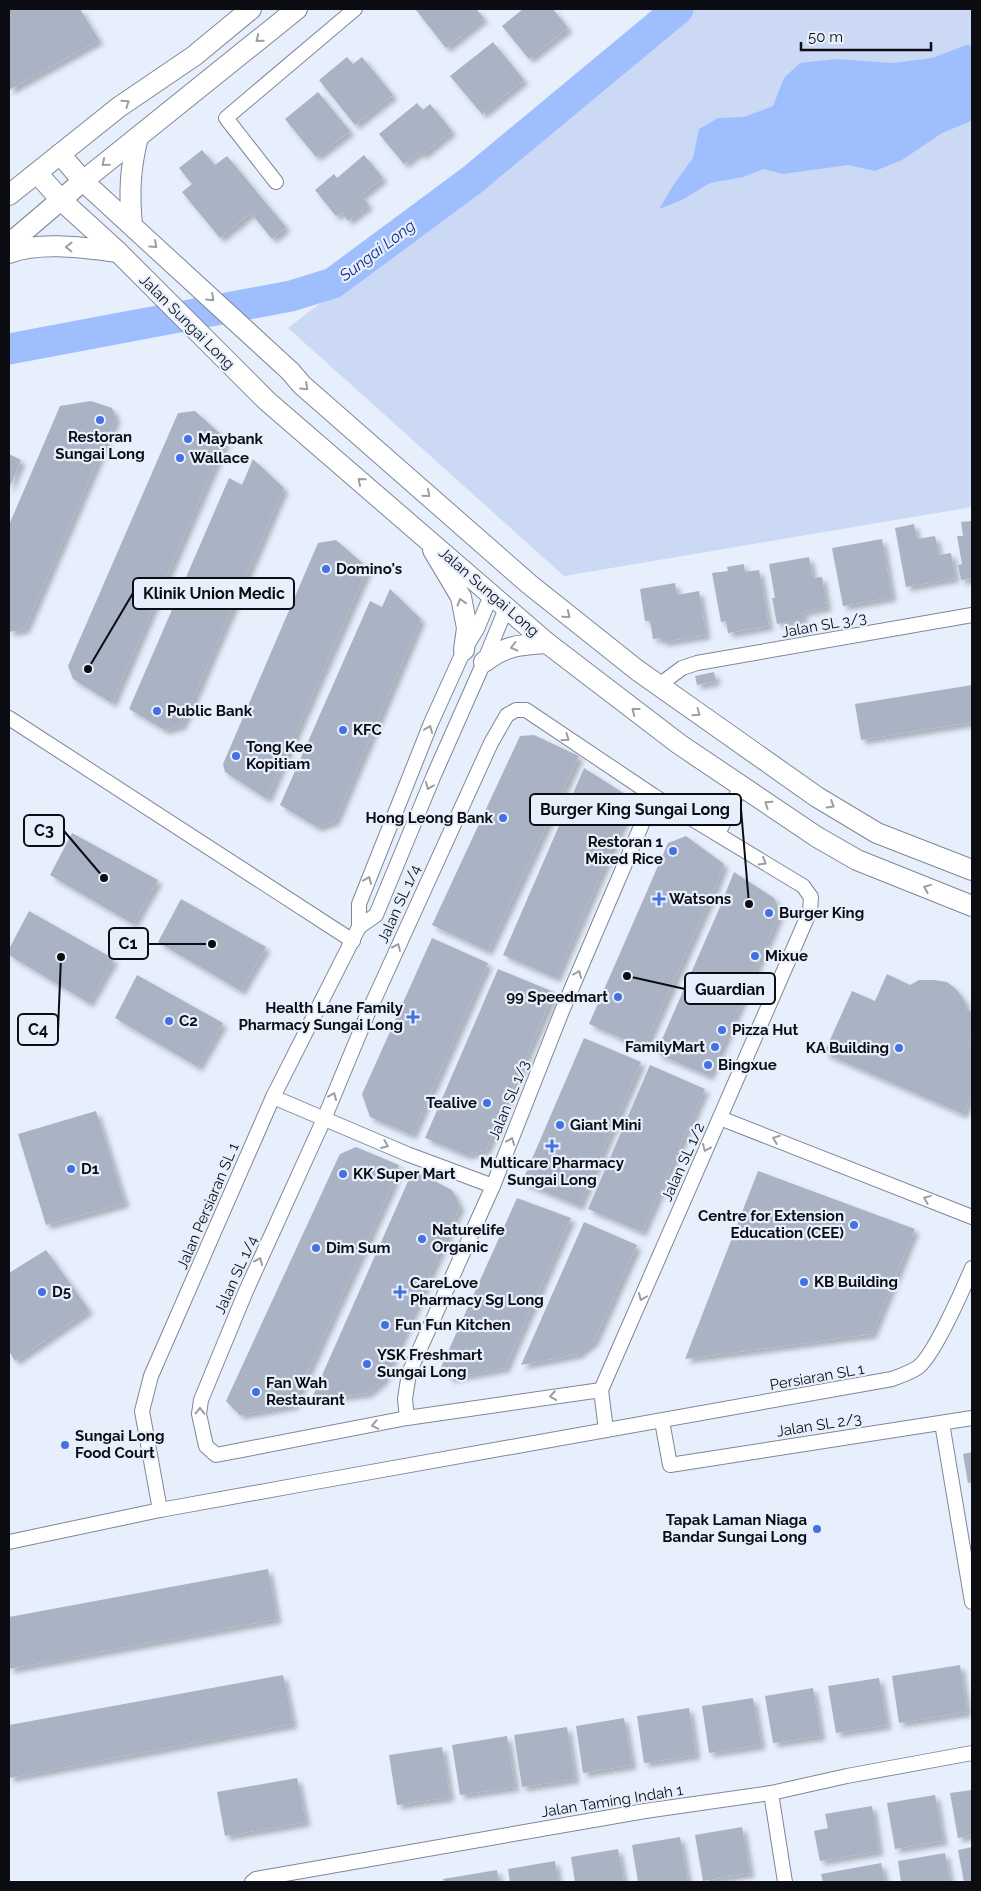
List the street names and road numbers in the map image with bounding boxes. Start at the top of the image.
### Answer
street label: Jalan Sungai Long [136,271,238,373]
street label: Jalan Sungai Long [435,544,543,640]
street label: Jalan SL 3/3 [780,609,868,641]
street label: Jalan SL 1/4 [374,862,424,946]
street label: Jalan SL 1/3 [485,1057,533,1143]
street label: Jalan SL 1/2 [658,1120,708,1204]
street label: Jalan Persiaran SL 1 [173,1140,243,1272]
street label: Jalan SL 1/4 [211,1233,261,1317]
street label: Persiaran SL 1 [768,1360,866,1394]
street label: Jalan SL 2/3 [775,1409,863,1441]
street label: Jalan Taming Indah 1 [540,1781,685,1821]

